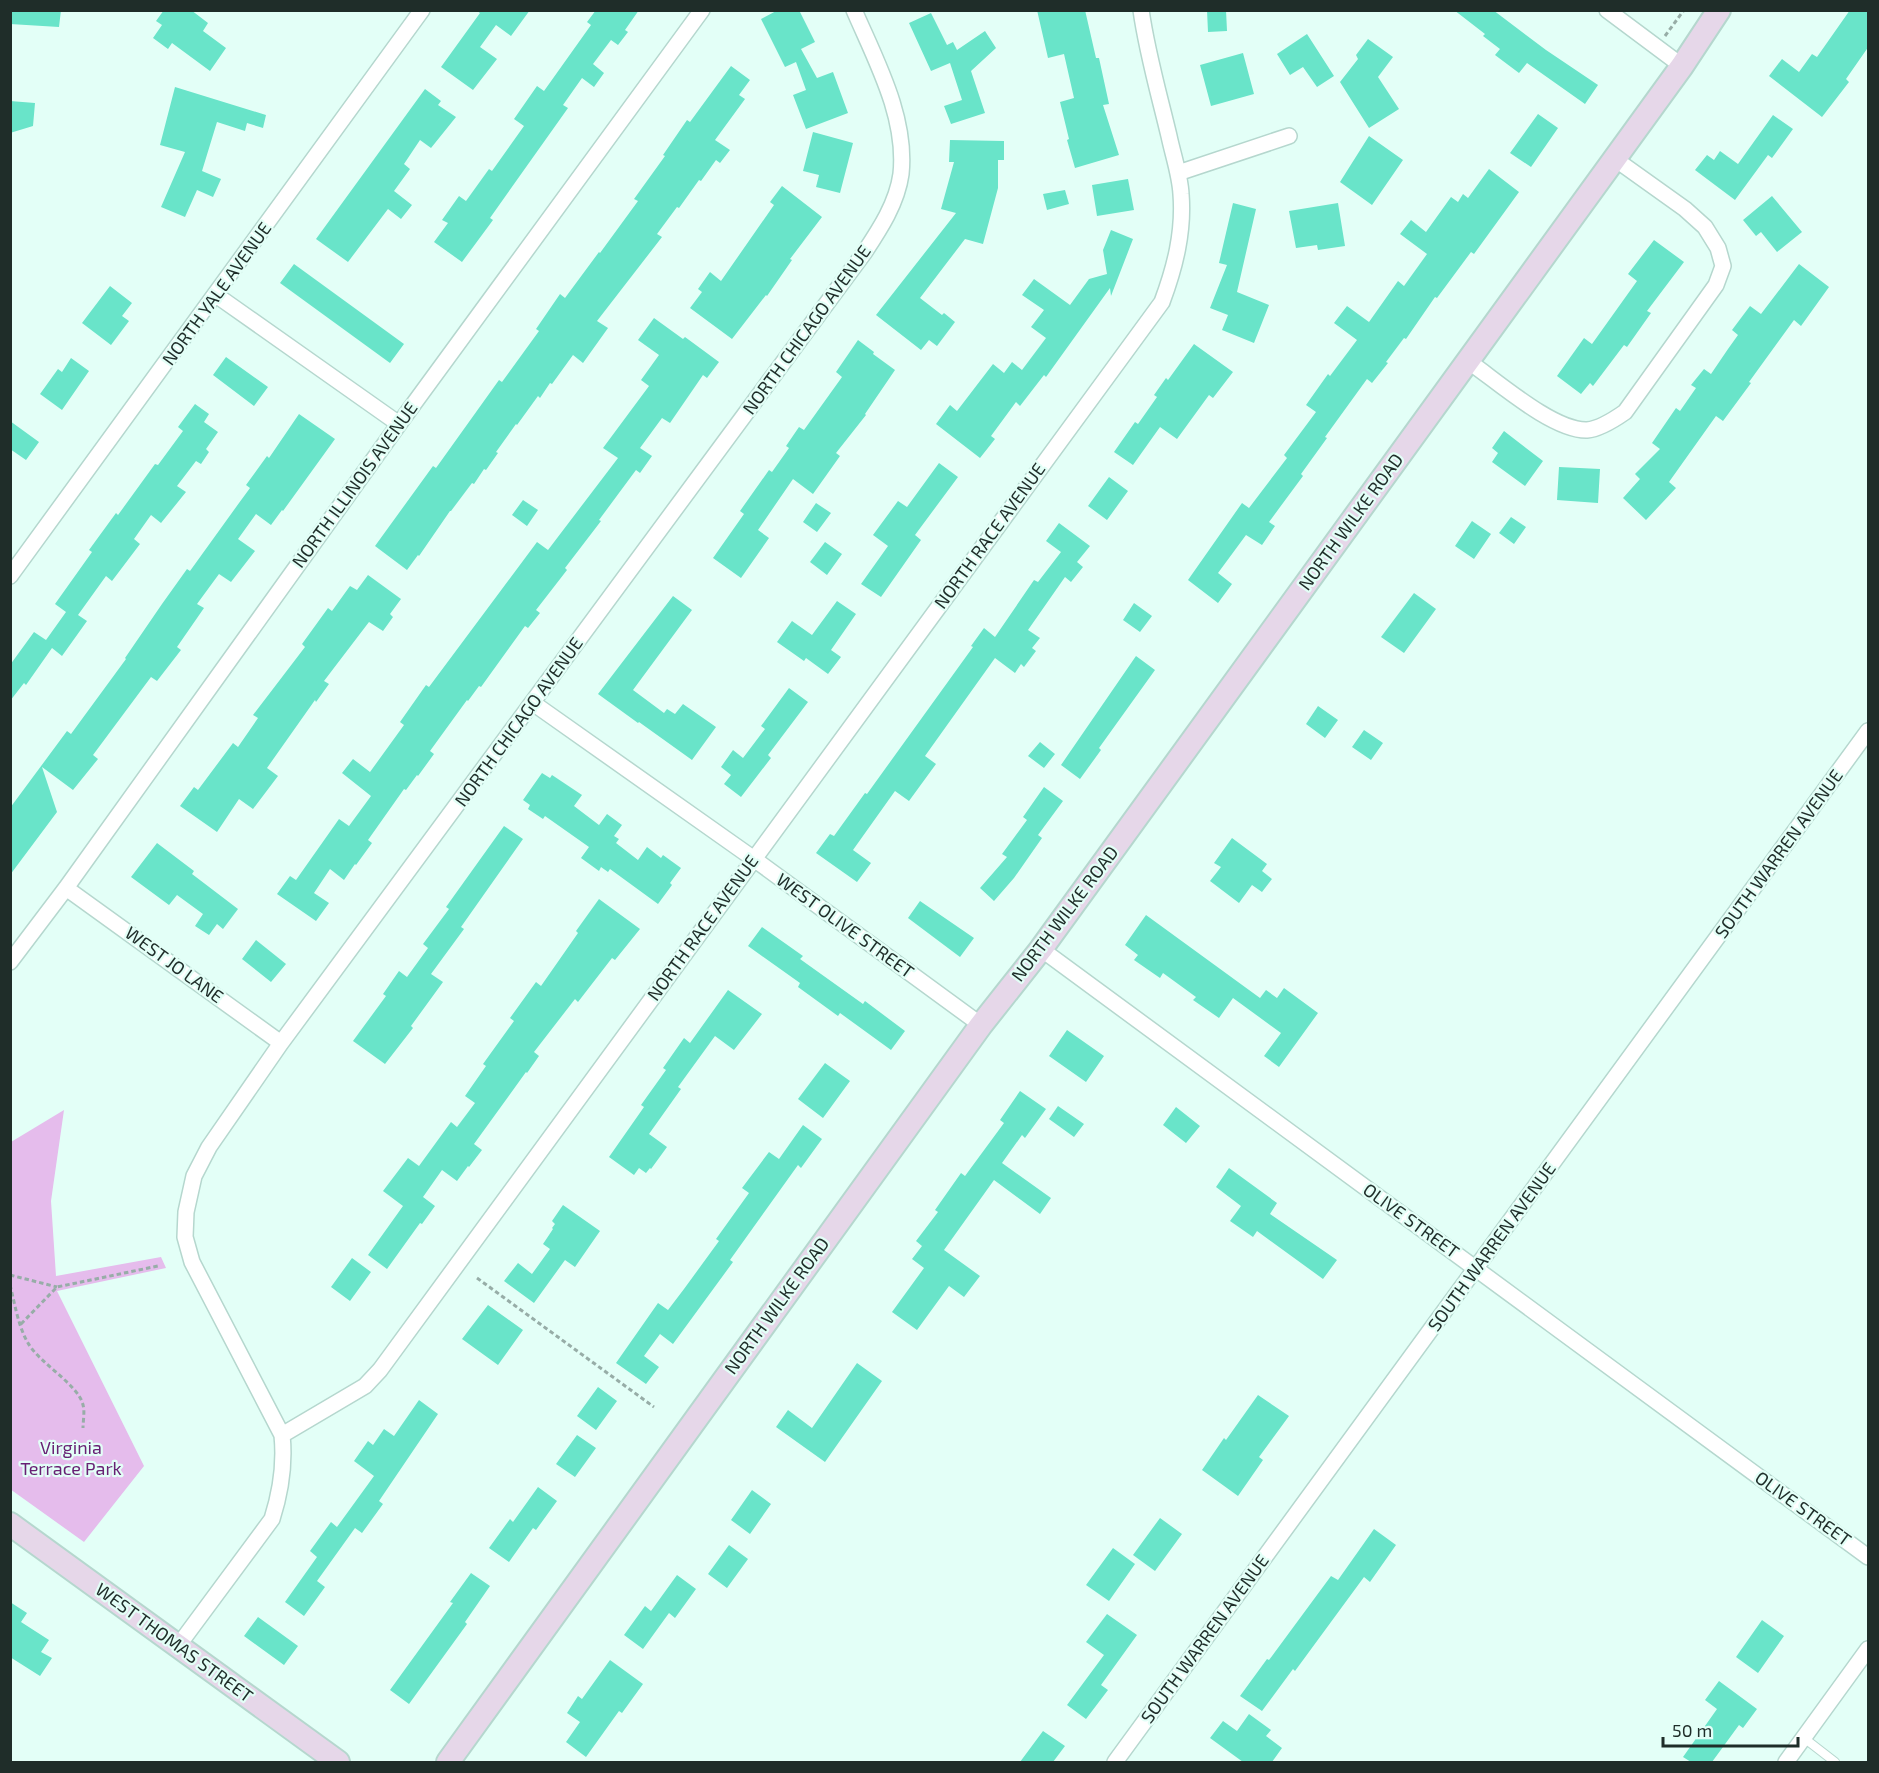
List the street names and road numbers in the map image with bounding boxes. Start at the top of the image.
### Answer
street label: NORTH YALE AVENUE [157,218,275,369]
street label: NORTH CHICAGO AVENUE [737,240,875,418]
street label: NORTH ILLINOIS AVENUE [287,397,422,572]
street label: NORTH WILKE ROAD [1293,449,1407,594]
street label: NORTH RACE AVENUE [929,458,1049,613]
street label: NORTH CHICAGO AVENUE [449,632,587,810]
street label: SOUTH WARREN AVENUE [1710,765,1847,942]
street label: NORTH WILKE ROAD [1006,841,1122,985]
street label: NORTH RACE AVENUE [642,850,762,1005]
street label: WEST OLIVE STREET [773,868,919,983]
street label: WEST JO LANE [121,921,228,1007]
street label: SOUTH WARREN AVENUE [1423,1158,1560,1335]
street label: OLIVE STREET [1359,1178,1464,1263]
street label: NORTH WILKE ROAD [719,1233,833,1378]
street label: OLIVE STREET [1751,1466,1856,1551]
street label: SOUTH WARREN AVENUE [1136,1550,1273,1727]
street label: WEST THOMAS STREET [92,1578,258,1707]

